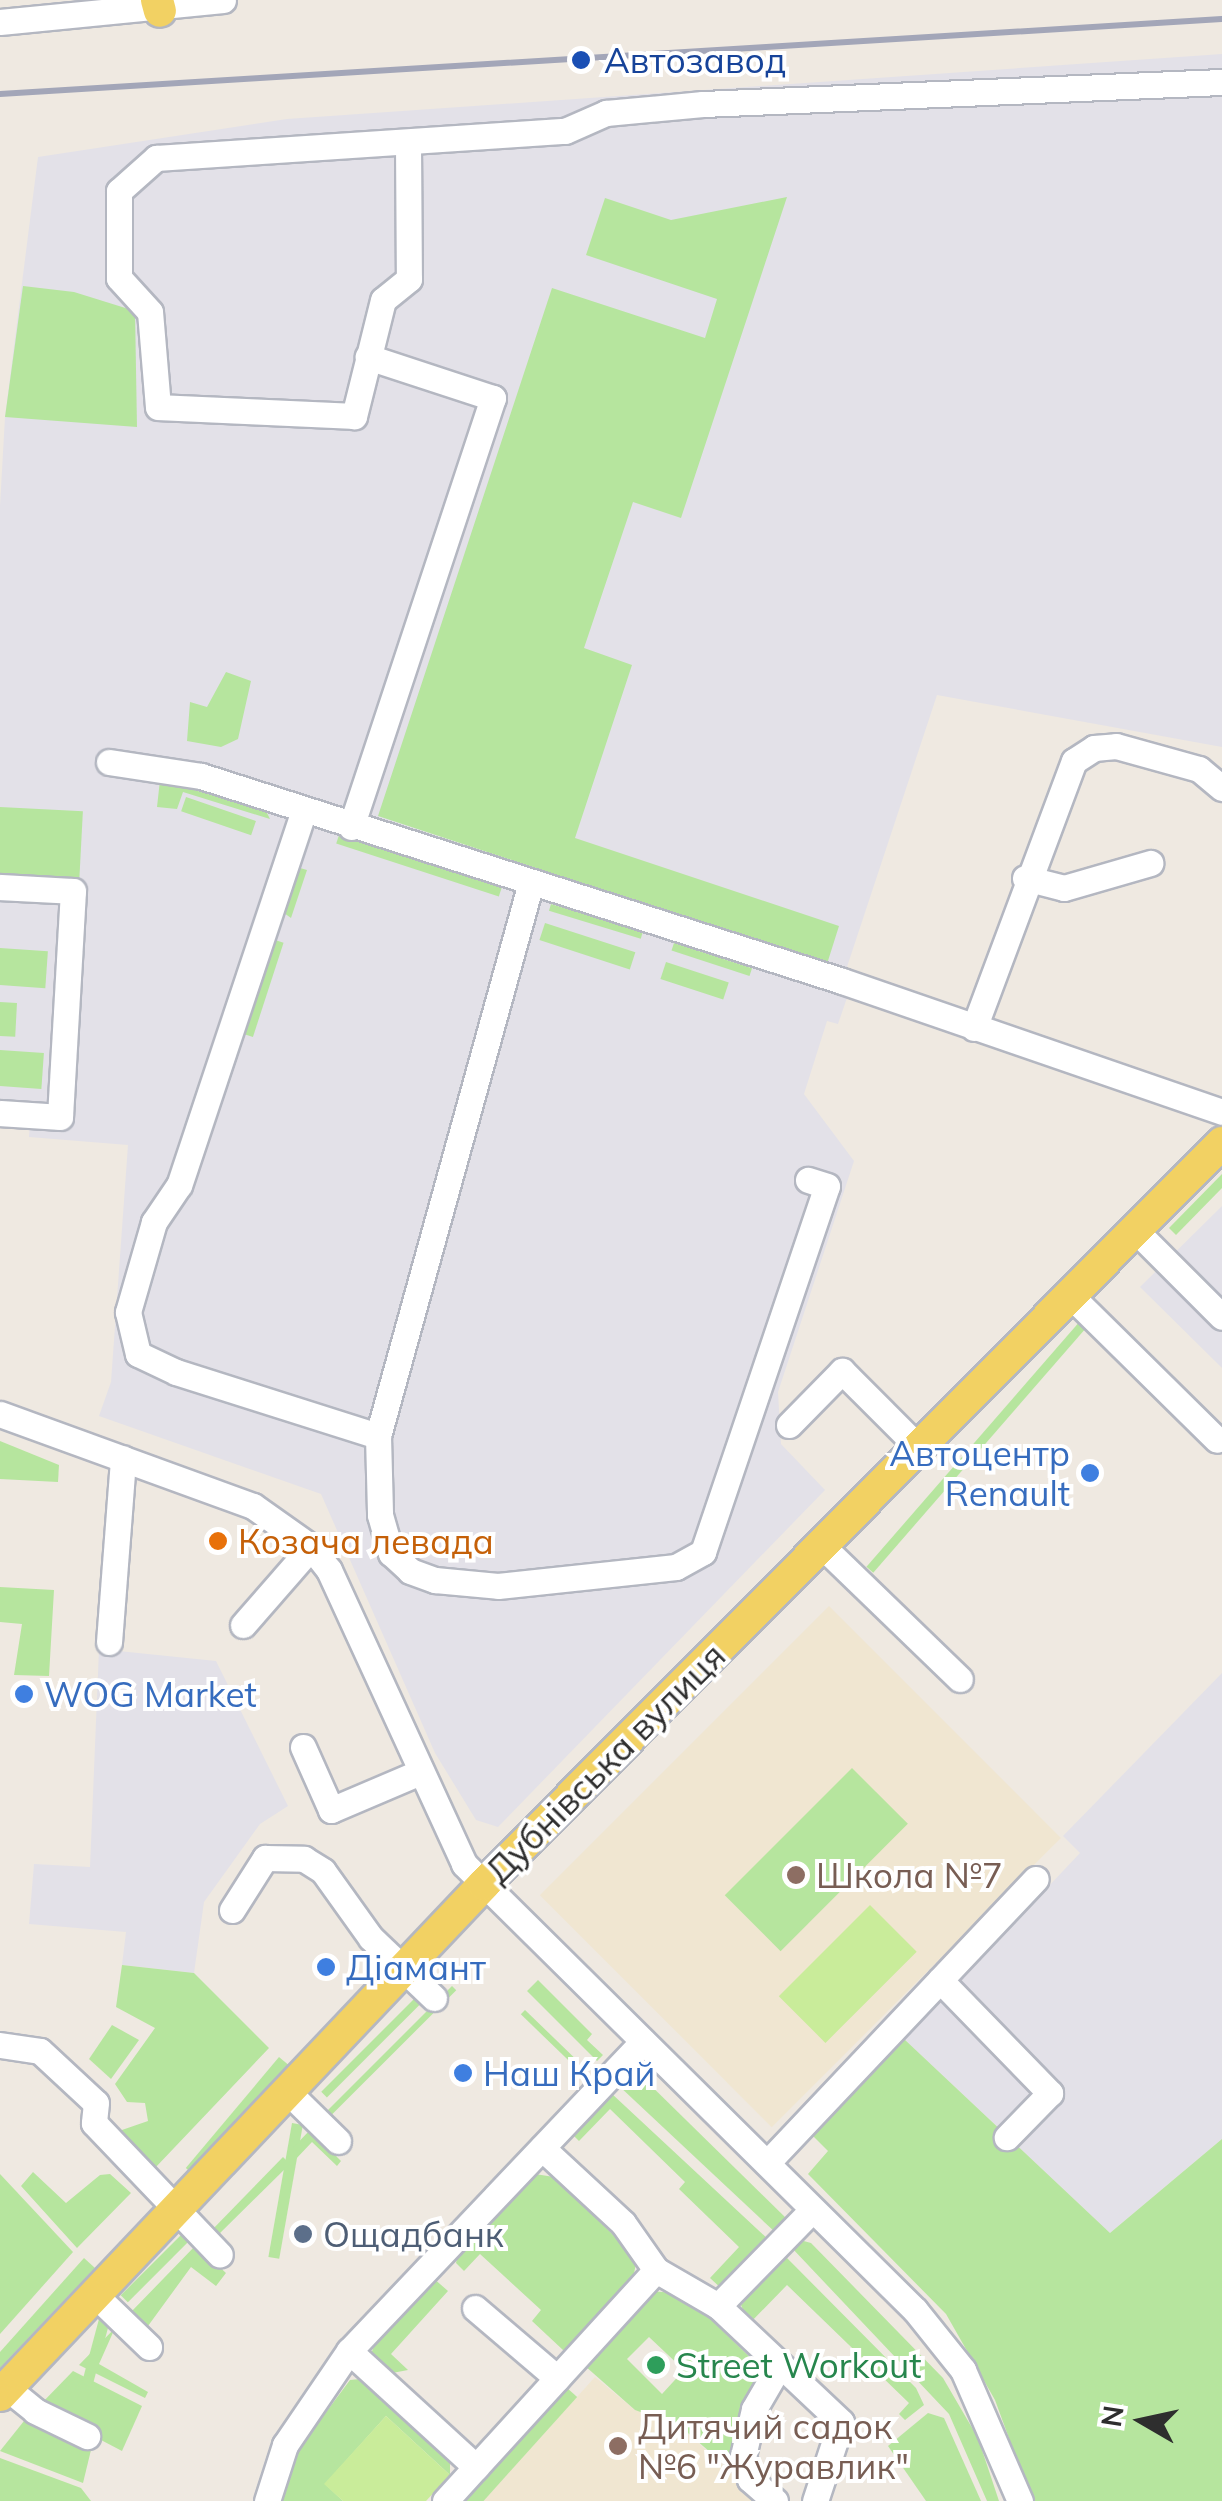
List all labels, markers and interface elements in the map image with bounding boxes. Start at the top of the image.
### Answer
place label: Автозавод [604,39,786,81]
marker: Автозавод [568,47,594,73]
place label: Автоцентр Renault [889,1432,1070,1514]
marker: Автоцентр Renault [1079,1462,1101,1484]
place label: Козача левада [238,1520,494,1562]
marker: Козача левада [207,1530,229,1552]
street label: Дубнівська вулиця [477,1635,733,1891]
place label: WOG Market [44,1673,257,1715]
marker: WOG Market [13,1683,35,1705]
place label: Школа №7 [816,1854,1003,1896]
marker: Школа №7 [785,1864,807,1886]
place label: Діамант [346,1946,486,1988]
marker: Діамант [315,1956,337,1978]
place label: Наш Край [483,2052,655,2094]
marker: Наш Край [452,2062,474,2084]
place label: Ощадбанк [323,2213,504,2255]
marker: Ощадбанк [292,2223,314,2245]
place label: Street Workout [676,2344,921,2386]
marker: Street Workout [645,2354,667,2376]
north arrow [1092,2371,1192,2471]
text: N [1093,2403,1131,2429]
place label: Дитячий садок №6 "Журавлик" [638,2405,909,2487]
marker: Дитячий садок №6 "Журавлик" [607,2435,629,2457]

